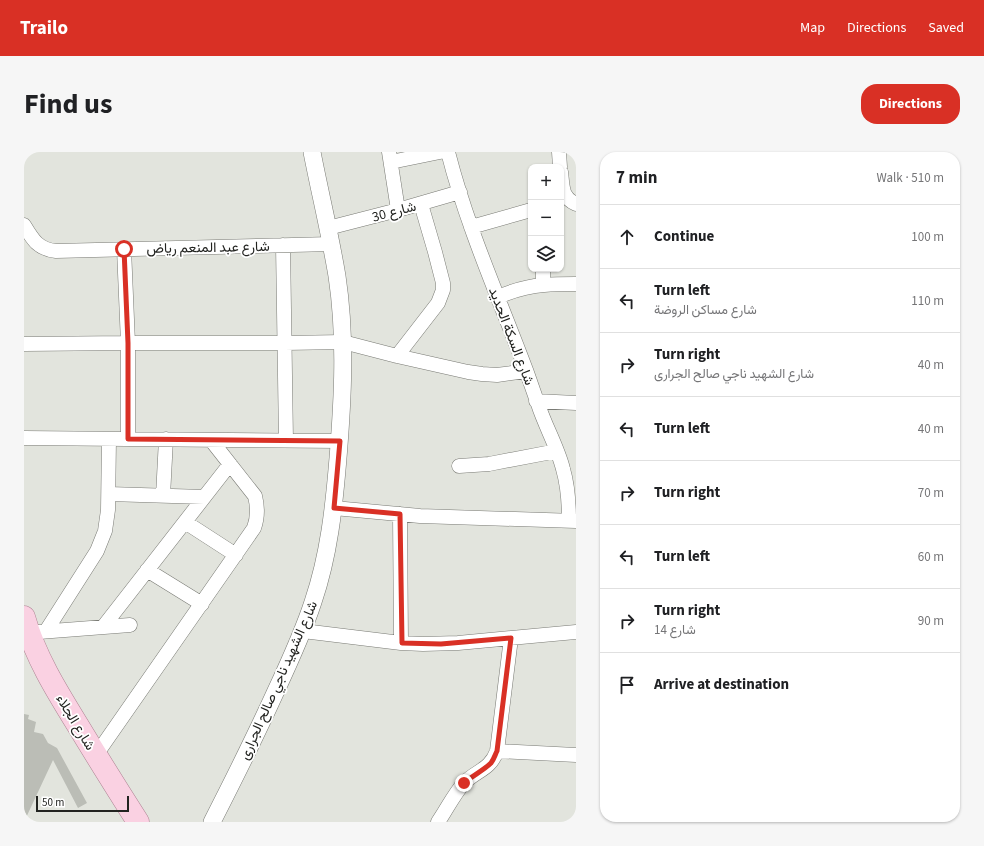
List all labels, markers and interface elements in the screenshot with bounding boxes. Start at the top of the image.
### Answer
text: Trailo [20,15,68,42]
text: Map [800,18,825,38]
text: Directions [847,18,906,38]
text: Saved [928,18,964,38]
text: Find us [24,84,112,124]
button: Directions [861,84,960,124]
map controls [528,164,564,272]
button: + [528,164,564,200]
text: 7 min [616,166,657,190]
text: Walk · 510 m [876,169,944,187]
street label: شارع 30 [370,196,419,227]
button: − [528,200,564,236]
icon: ahead [616,226,638,248]
text: Continue [654,226,714,247]
text: 100 m [911,228,944,246]
button: layers [528,236,564,272]
street label: شارع عبد المنعم رياض [146,237,270,259]
route start [115,240,133,258]
text: Turn left [654,280,710,301]
street label: شارع السكة الحديد [483,285,539,388]
icon: left [616,290,638,312]
text: 110 m [911,292,944,310]
text: شارع مساكن الروضة [654,301,757,319]
text: Turn right [654,344,720,365]
icon: right [616,354,638,376]
text: 40 m [918,356,944,374]
text: شارع الشهيد ناجي صالح الجرارى [654,365,814,383]
icon: left [616,418,638,440]
text: Turn left [654,418,710,439]
text: 40 m [918,420,944,438]
icon: right [616,482,638,504]
text: Turn right [654,482,720,503]
text: 70 m [918,484,944,502]
icon: left [616,546,638,568]
text: Turn left [654,546,710,567]
text: 60 m [918,548,944,566]
street label: شارع الشهيد ناجي صالح الجرارى [235,598,324,764]
text: Turn right [654,600,720,621]
icon: right [616,610,638,632]
text: 90 m [918,612,944,630]
text: شارع 14 [654,621,696,639]
icon: arrive [616,674,638,696]
text: Arrive at destination [654,674,789,695]
street label: شارع الجلاء [51,691,100,754]
route end [455,774,473,792]
scale bar [36,794,129,813]
text: 50 m [42,795,64,810]

